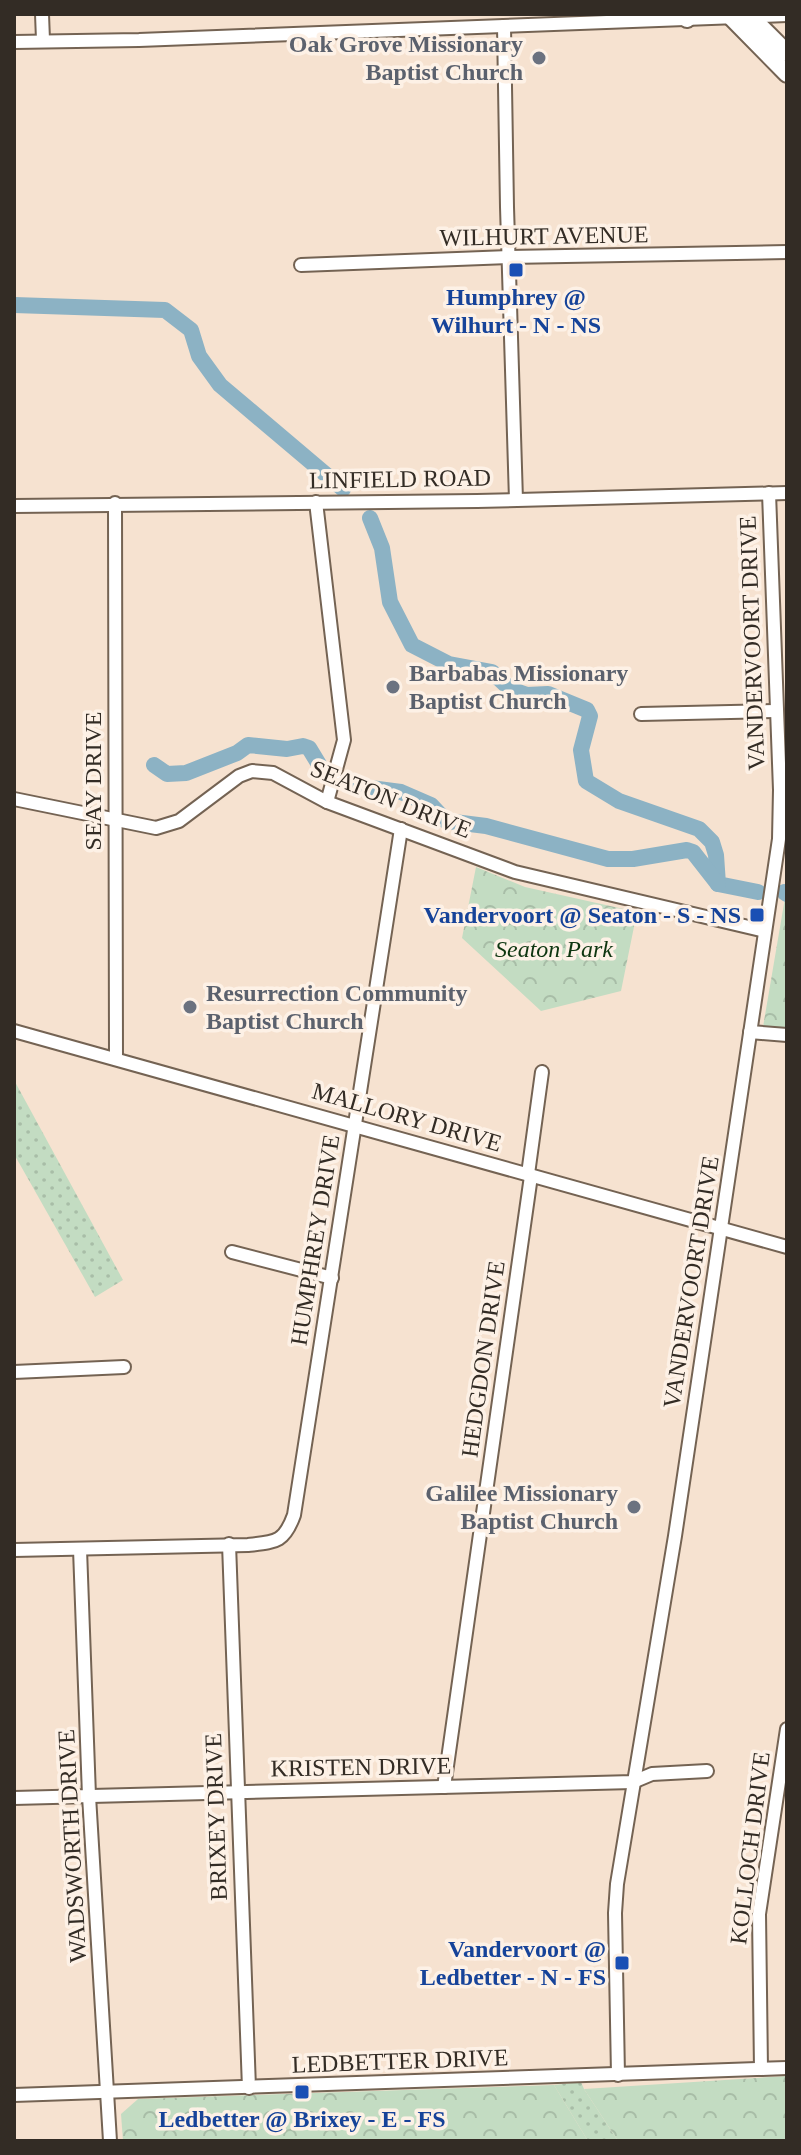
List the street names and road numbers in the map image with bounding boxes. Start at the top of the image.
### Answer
street label: WILHURT AVENUE [439,221,649,251]
street label: LINFIELD ROAD [309,464,491,494]
street label: VANDERVOORT DRIVE [735,515,769,771]
street label: SEAY DRIVE [80,712,106,850]
street label: SEATON DRIVE [307,755,475,843]
street label: MALLORY DRIVE [309,1078,505,1156]
street label: HUMPHREY DRIVE [285,1133,345,1347]
street label: VANDERVOORT DRIVE [658,1154,724,1410]
street label: HEDGDON DRIVE [456,1259,510,1459]
street label: WADSWORTH DRIVE [53,1729,91,1963]
street label: BRIXEY DRIVE [200,1733,232,1901]
street label: KOLLOCH DRIVE [725,1750,775,1946]
street label: KRISTEN DRIVE [270,1752,452,1782]
street label: LEDBETTER DRIVE [291,2044,509,2078]

